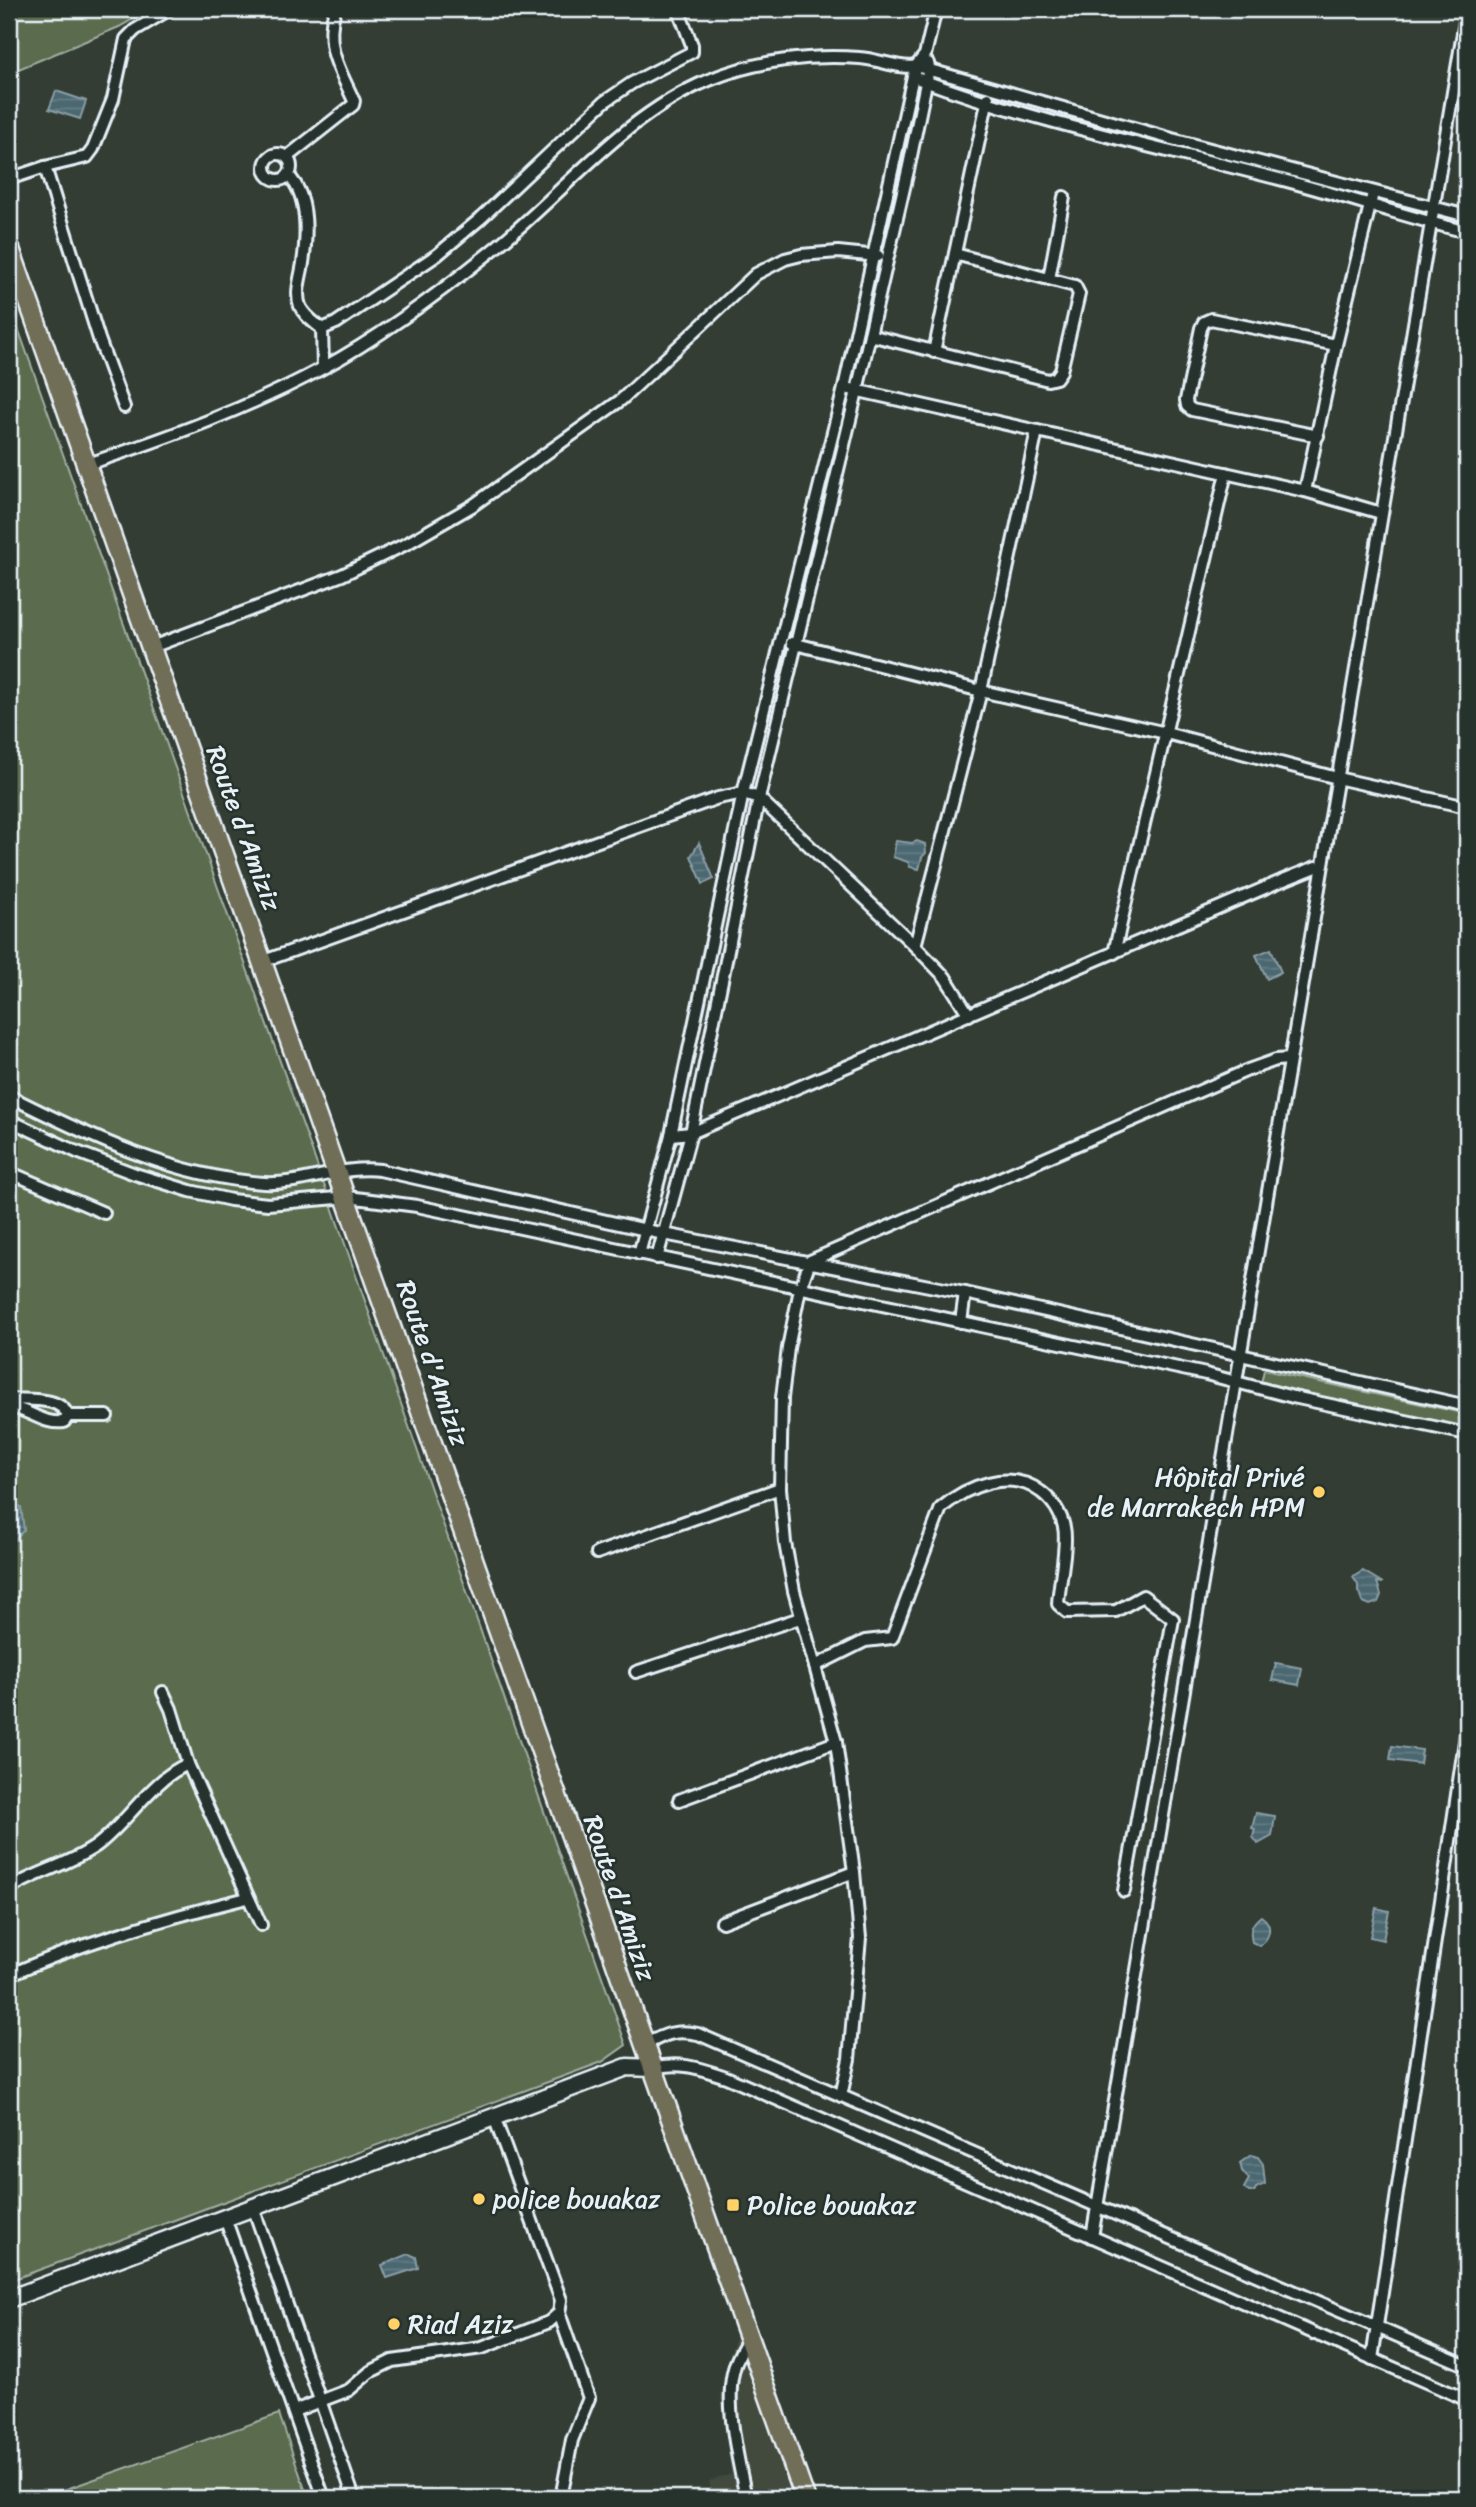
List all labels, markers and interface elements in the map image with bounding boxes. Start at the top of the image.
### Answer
street label: Route d'Amiziz [193,739,295,918]
street label: Route d'Amiziz [383,1274,483,1453]
place label: Hôpital Privé de Marrakech HPM [1087,1454,1305,1530]
marker: Hôpital Privé de Marrakech HPM [1311,1484,1327,1500]
street label: Route d'Amiziz [570,1809,670,1988]
place label: police bouakaz [492,2176,661,2222]
place label: Police bouakaz [747,2182,917,2228]
marker: police bouakaz [471,2191,487,2207]
marker: Police bouakaz [725,2197,741,2213]
place label: Riad Aziz [408,2301,514,2347]
marker: Riad Aziz [386,2316,402,2332]

